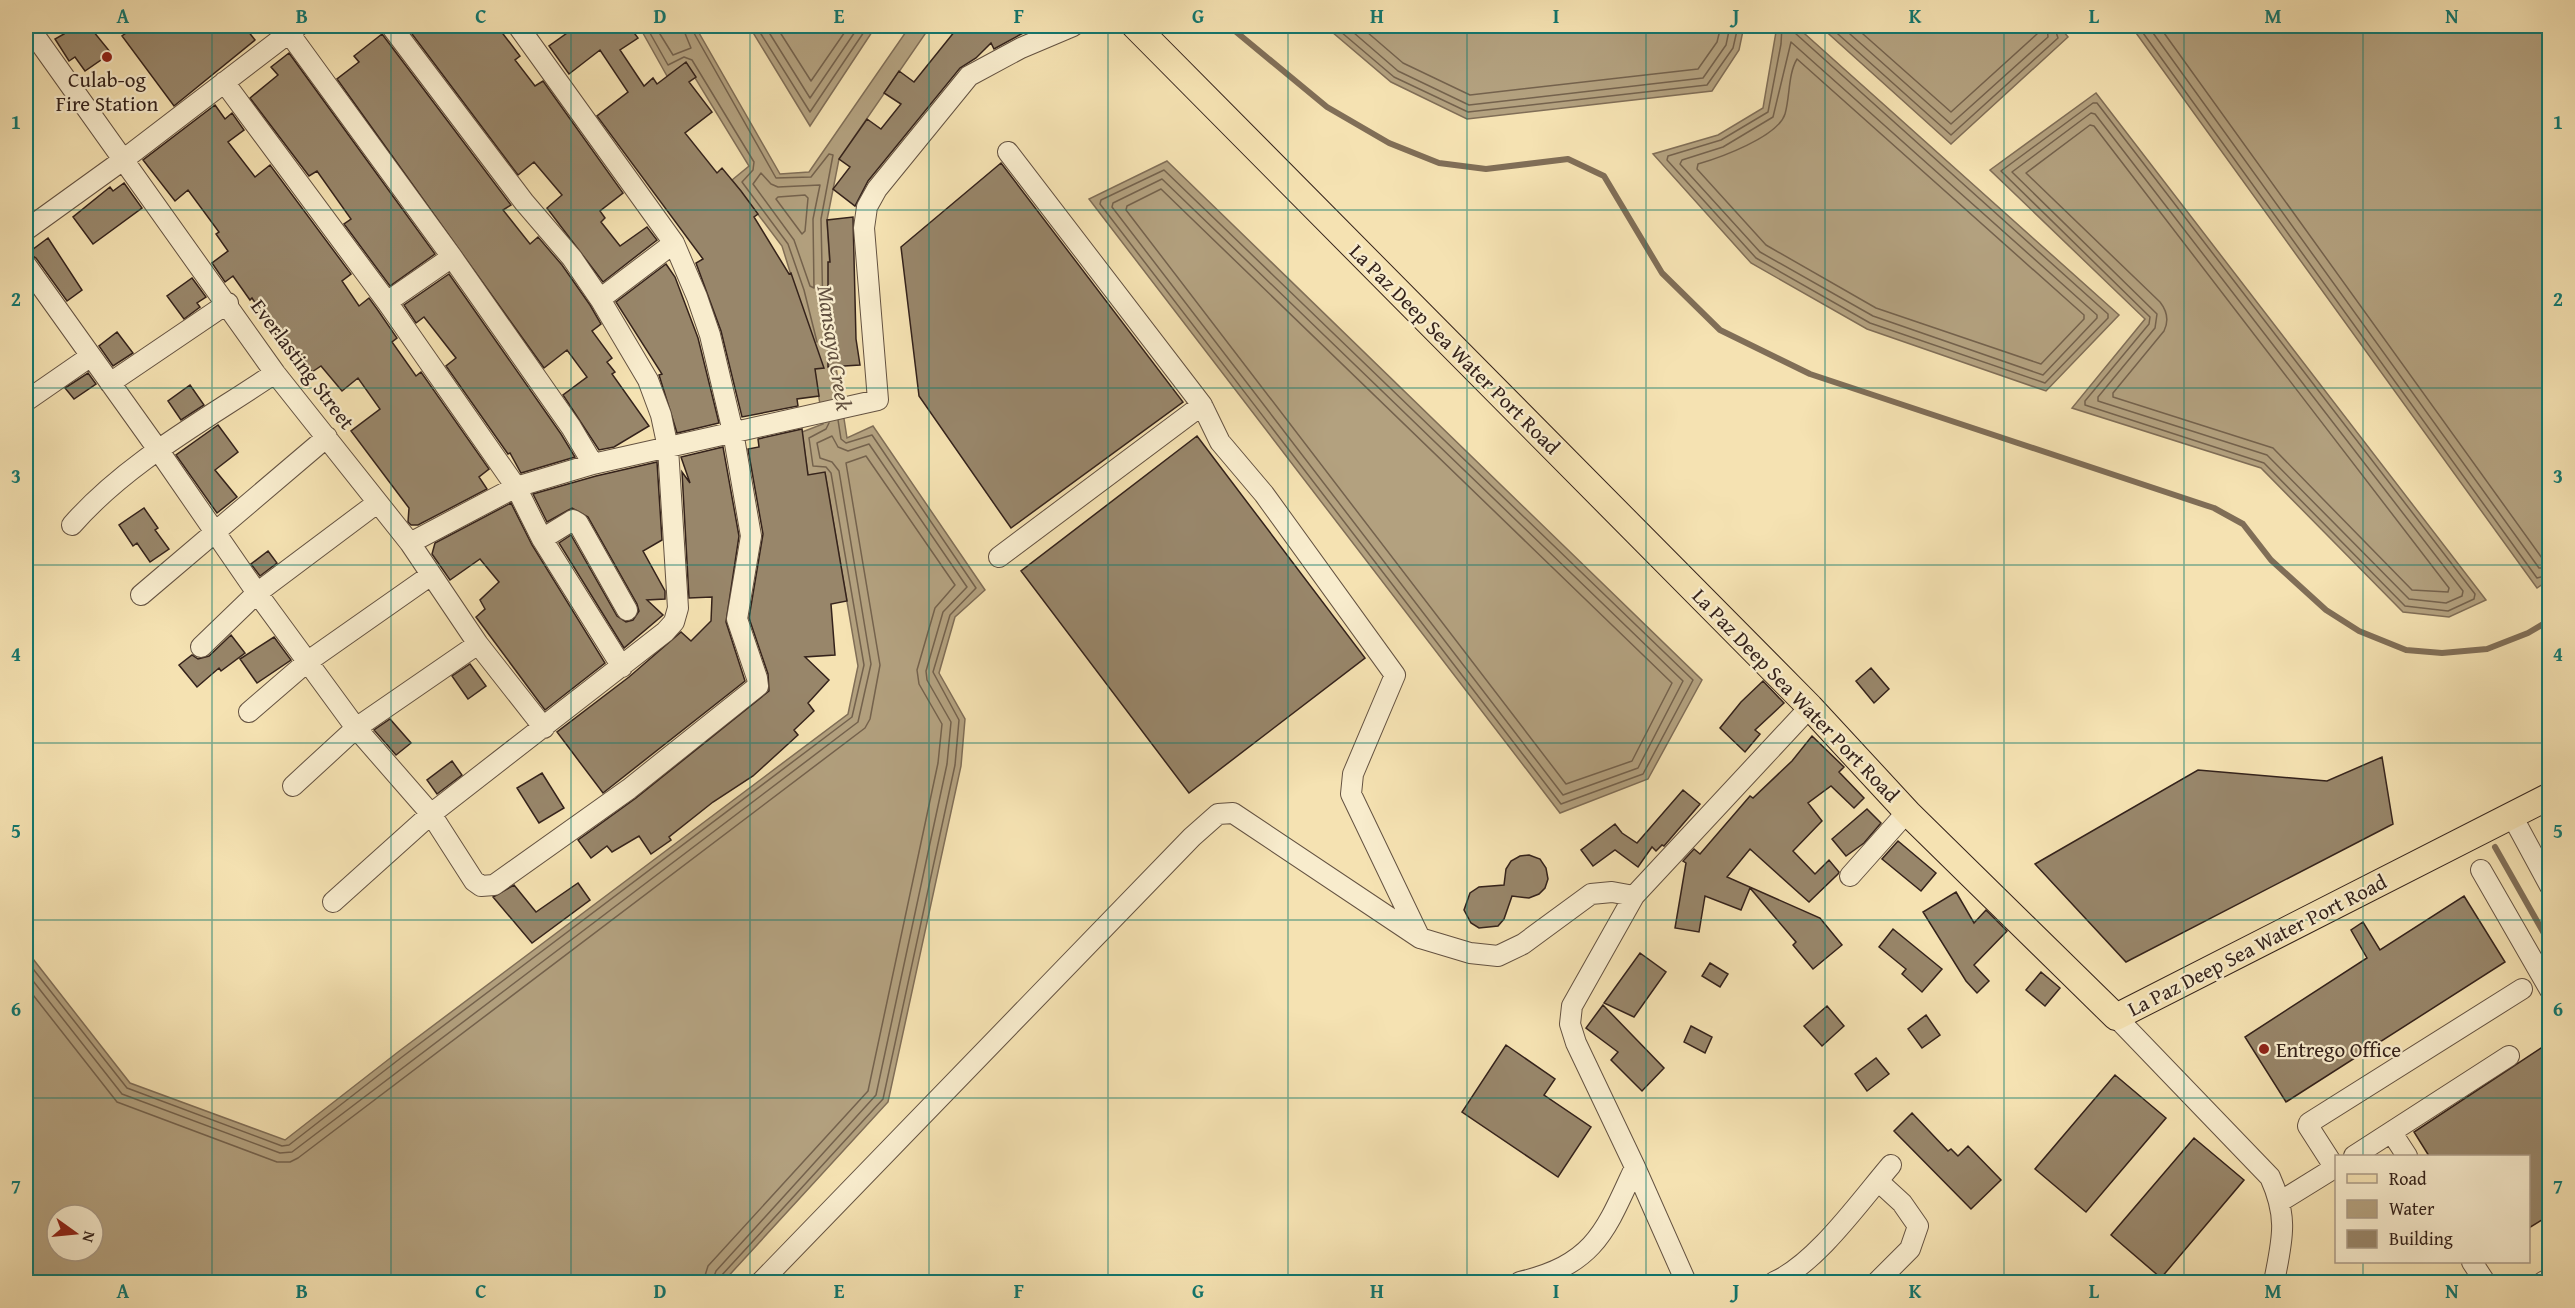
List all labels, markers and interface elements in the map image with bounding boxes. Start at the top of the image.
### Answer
text: A [117,1,130,30]
text: B [296,1,308,30]
text: C [475,1,487,30]
text: D [653,1,667,30]
text: E [834,1,845,30]
text: F [1014,1,1024,30]
text: G [1192,1,1204,30]
text: H [1370,1,1384,30]
text: I [1553,1,1559,30]
text: J [1730,1,1740,30]
text: K [1909,1,1922,30]
text: L [2089,1,2100,30]
text: M [2264,1,2282,30]
text: N [2445,1,2459,30]
marker: Culab-og Fire Station [100,50,114,64]
place label: Culab-og Fire Station [56,64,158,119]
text: 1 [11,107,21,136]
text: 1 [2553,107,2563,136]
street label: La Paz Deep Sea Water Port Road [1343,237,1568,462]
water label: Mansaya Creek [809,283,861,414]
text: 2 [11,284,21,313]
text: 2 [2553,284,2563,313]
street label: Everlasting Street [244,292,363,436]
text: 3 [11,461,21,490]
text: 3 [2553,461,2563,490]
street label: La Paz Deep Sea Water Port Road [1685,581,1907,810]
text: 4 [11,639,21,668]
text: 4 [2553,639,2563,668]
text: 5 [11,816,21,845]
text: 5 [2553,816,2563,845]
street label: La Paz Deep Sea Water Port Road [2122,866,2393,1024]
text: 6 [11,994,21,1023]
text: 6 [2553,994,2563,1023]
place label: Entrego Office [2276,1034,2401,1065]
marker: Entrego Office [2257,1042,2271,1056]
legend [2335,1155,2530,1263]
text: Road [2389,1165,2427,1192]
text: 7 [11,1171,21,1200]
text: 7 [2553,1171,2563,1200]
text: Water [2389,1195,2435,1222]
north arrow [45,1203,105,1263]
text: Building [2389,1225,2453,1252]
text: N [76,1229,102,1245]
text: A [117,1276,130,1305]
text: B [296,1276,308,1305]
text: C [475,1276,487,1305]
text: D [653,1276,667,1305]
text: E [834,1276,845,1305]
text: F [1014,1276,1024,1305]
text: G [1192,1276,1204,1305]
text: H [1370,1276,1384,1305]
text: I [1553,1276,1559,1305]
text: J [1730,1276,1740,1305]
text: K [1909,1276,1922,1305]
text: L [2089,1276,2100,1305]
text: M [2264,1276,2282,1305]
text: N [2445,1276,2459,1305]

